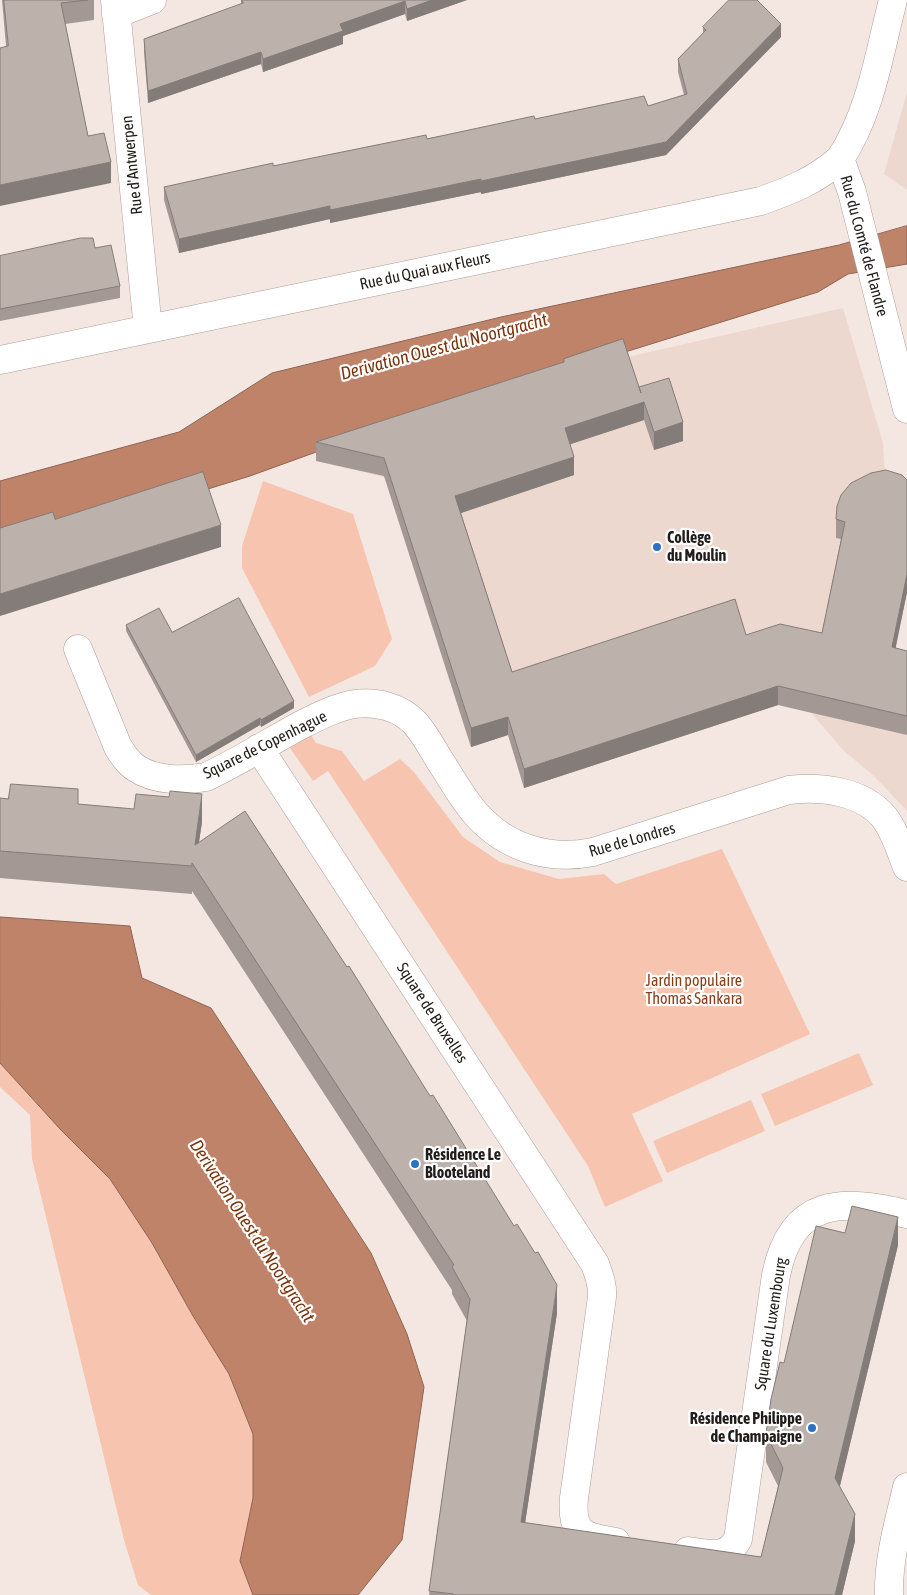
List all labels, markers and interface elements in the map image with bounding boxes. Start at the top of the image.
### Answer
street label: Rue d'Antwerpen [117,114,147,216]
street label: Rue du Comté de Flandre [836,173,892,319]
street label: Rue du Quai aux Fleurs [358,248,492,294]
water label: Derivation Ouest du Noortgracht [338,309,550,385]
place label: Collège du Moulin [667,528,726,566]
marker: Collège du Moulin [651,541,663,553]
street label: Square de Copenhague [200,707,330,783]
street label: Rue de Londres [587,819,677,861]
street label: Square de Bruxelles [392,959,472,1067]
park label: Jardin populaire Thomas Sankara [645,971,743,1009]
water label: Derivation Ouest du Noortgracht [185,1136,319,1326]
place label: Résidence Le Blooteland [425,1145,501,1183]
marker: Résidence Le Blooteland [409,1158,421,1170]
street label: Square du Luxembourg [751,1256,791,1392]
place label: Résidence Philippe de Champaigne [690,1409,802,1447]
marker: Résidence Philippe de Champaigne [806,1422,818,1434]

